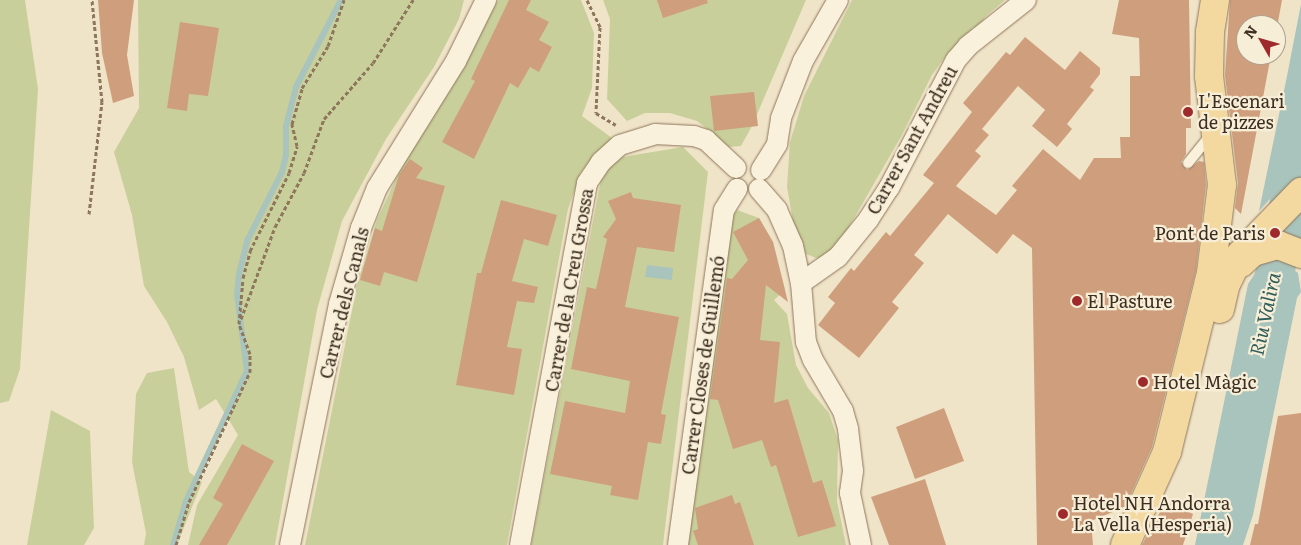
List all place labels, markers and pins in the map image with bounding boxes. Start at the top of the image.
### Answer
place label: L'Escenari de pizzes [1198,91,1285,134]
marker: L'Escenari de pizzes [1182,106,1194,118]
place label: Pont de Paris [1155,222,1265,244]
marker: Pont de Paris [1269,227,1281,239]
place label: El Pasture [1087,290,1172,312]
marker: El Pasture [1071,295,1083,307]
place label: Hotel Màgic [1153,371,1256,393]
marker: Hotel Màgic [1137,376,1149,388]
place label: Hotel NH Andorra La Vella (Hesperia) [1073,493,1232,536]
marker: Hotel NH Andorra La Vella (Hesperia) [1057,508,1069,520]

